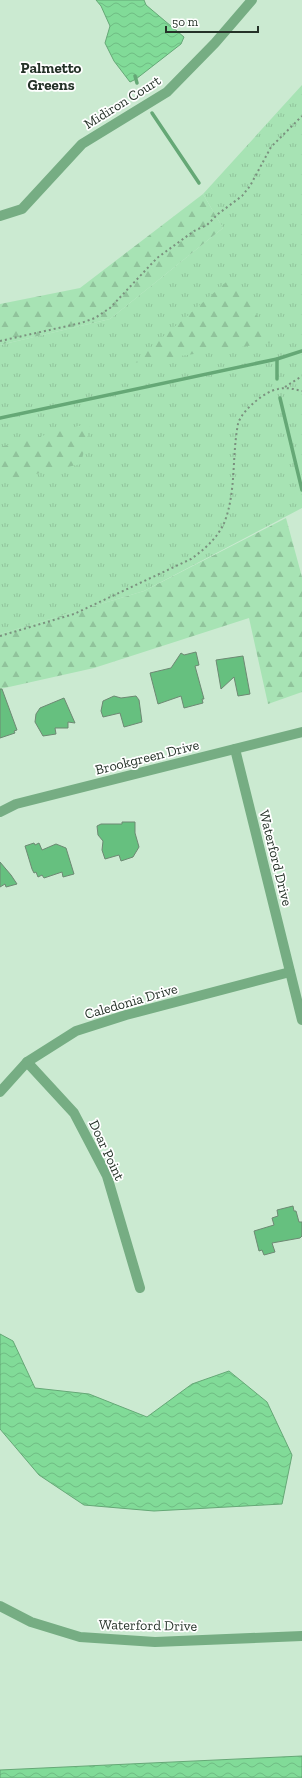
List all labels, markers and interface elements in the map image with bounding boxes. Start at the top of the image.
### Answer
scale bar [166,8,258,34]
text: 50 m [172,15,199,29]
district label: Palmetto Greens [21,59,82,94]
street label: Midiron Court [81,72,164,133]
street label: Brookgreen Drive [93,736,201,779]
street label: Waterford Drive [255,808,296,908]
street label: Caledonia Drive [83,980,180,1023]
street label: Doar Point [85,1117,128,1184]
street label: Waterford Drive [99,1616,198,1635]

